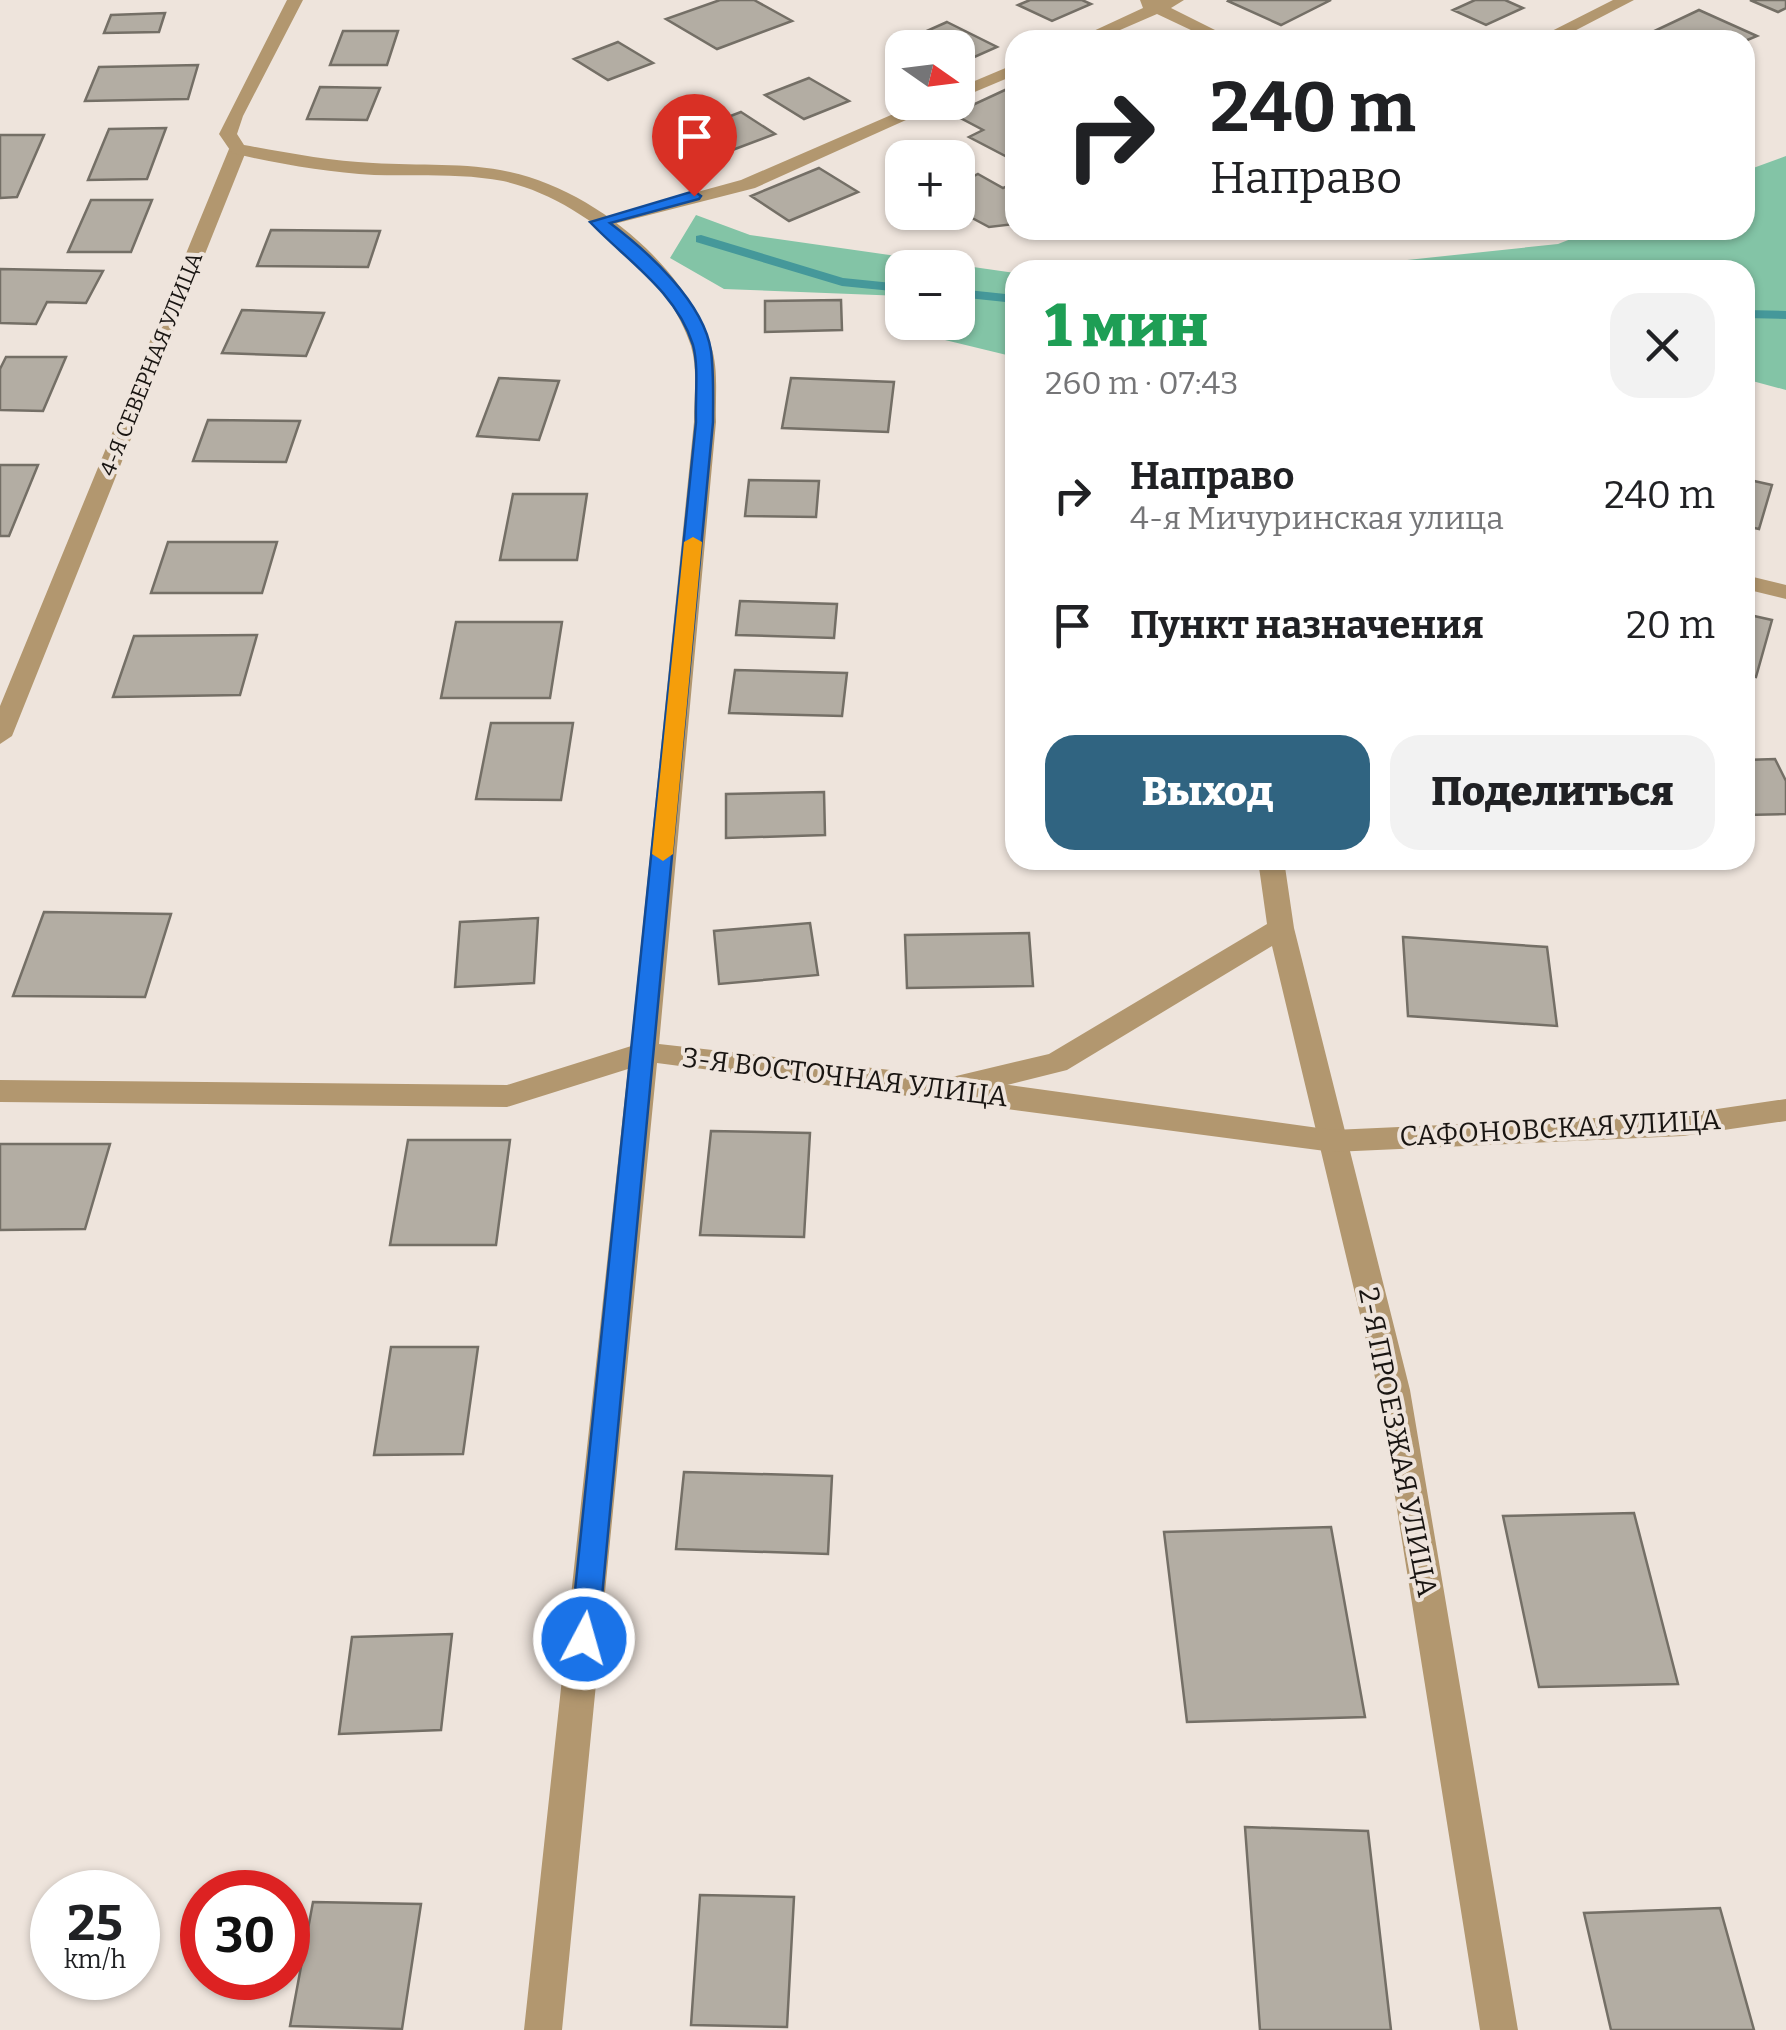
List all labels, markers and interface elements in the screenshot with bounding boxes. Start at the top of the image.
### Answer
north arrow [885,30,975,120]
map controls [885,30,975,340]
text: 240 m [1210,66,1416,150]
icon: right [1045,70,1175,200]
pin [652,94,737,197]
icon: arrive [667,109,722,164]
button: + [885,140,975,230]
text: Направо [1210,151,1402,205]
street label: 4-Я СЕВЕРНАЯ УЛИЦА [94,248,208,480]
button: − [885,250,975,340]
text: 1 мин [1045,290,1208,362]
button: close [1610,293,1715,398]
text: 260 m · 07:43 [1045,364,1238,402]
text: Направо [1130,453,1294,499]
icon: right [1045,468,1100,523]
text: 240 m [1604,472,1715,518]
text: 4-я Мичуринская улица [1130,499,1504,537]
icon: arrive [1045,598,1100,653]
text: Пункт назначения [1130,602,1484,648]
text: 20 m [1626,602,1715,648]
button: Выход [1045,735,1370,850]
button: Поделиться [1390,735,1715,850]
street label: 3-Я ВОСТОЧНАЯ УЛИЦА [680,1041,1010,1113]
street label: САФОНОВСКАЯ УЛИЦА [1399,1103,1721,1153]
street label: 2-Я ПРОЕЗЖАЯ УЛИЦА [1352,1285,1444,1600]
position arrow [532,1587,636,1691]
speed limit sign: 30 [180,1870,310,2000]
text: 25 [67,1893,123,1953]
text: km/h [64,1945,126,1975]

